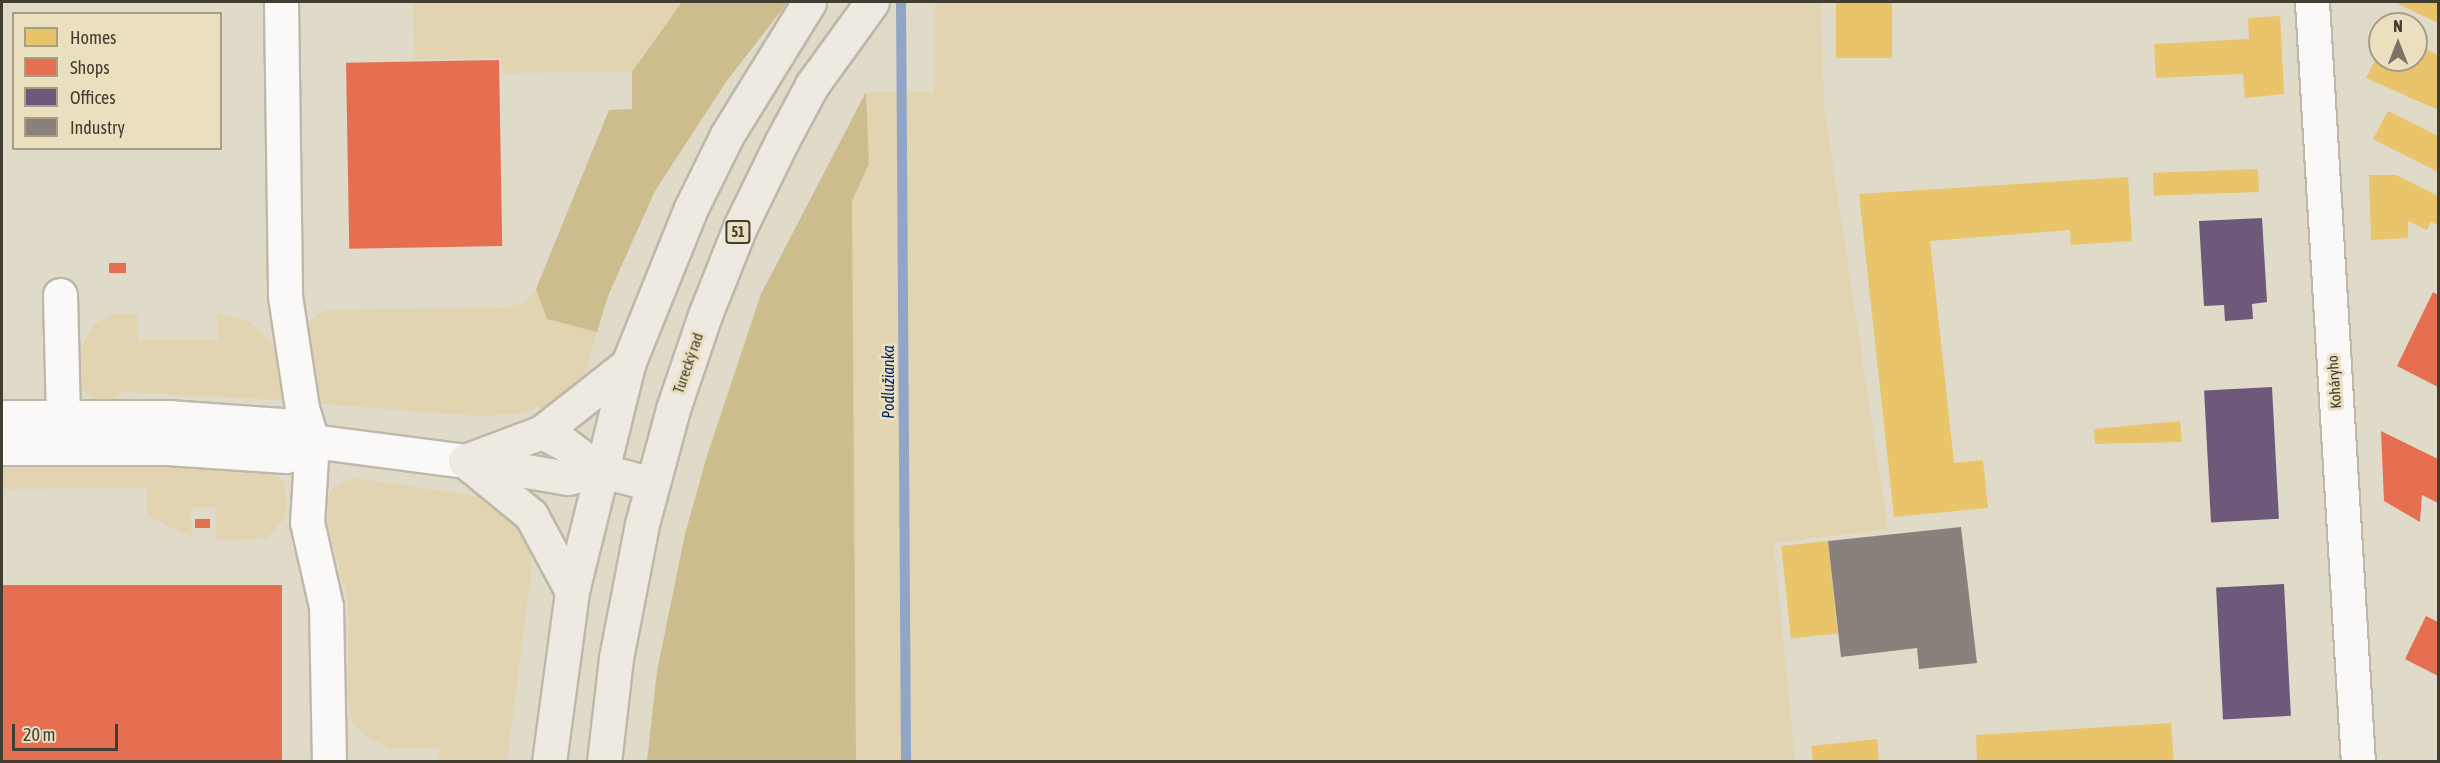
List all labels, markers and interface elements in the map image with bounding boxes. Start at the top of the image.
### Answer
legend [12,12,222,150]
north arrow [2368,12,2428,72]
text: N [2393,17,2403,35]
text: Homes [70,27,116,48]
text: Shops [70,57,110,78]
text: Offices [70,87,116,108]
text: Industry [70,117,125,138]
road number: 51 [724,221,752,243]
street label: Turecký rad [669,330,707,396]
water label: Podlužianka [878,345,898,419]
street label: Koháryho [2323,355,2345,409]
scale bar [15,712,122,750]
text: 20 m [23,724,55,745]

